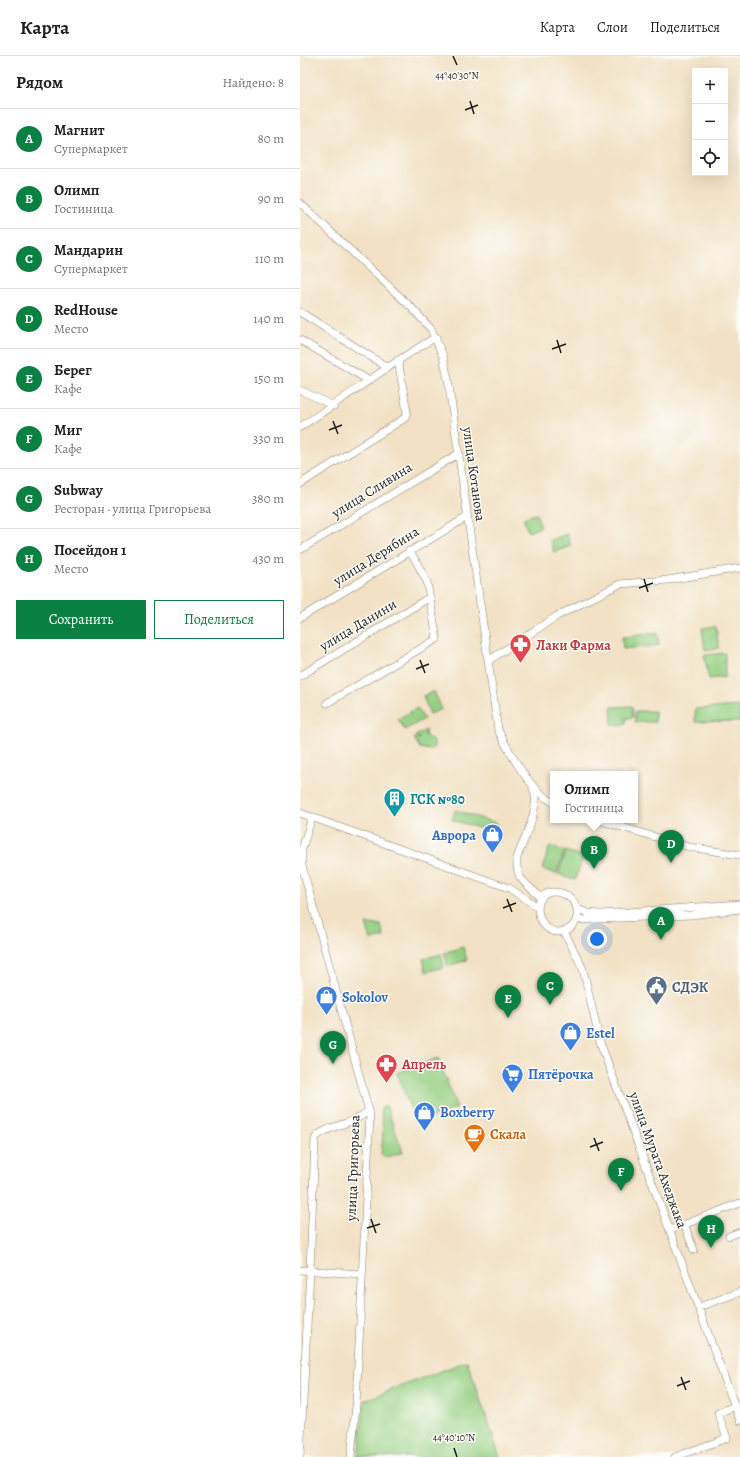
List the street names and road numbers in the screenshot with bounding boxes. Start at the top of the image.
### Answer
street label: улица Котанова [458,425,490,523]
street label: улица Сливина [327,457,416,523]
street label: улица Дерябина [329,522,423,591]
street label: улица Данини [315,595,400,656]
street label: улица Мурата Ахеджака [624,1088,692,1231]
street label: улица Григорьева [342,1114,364,1222]

